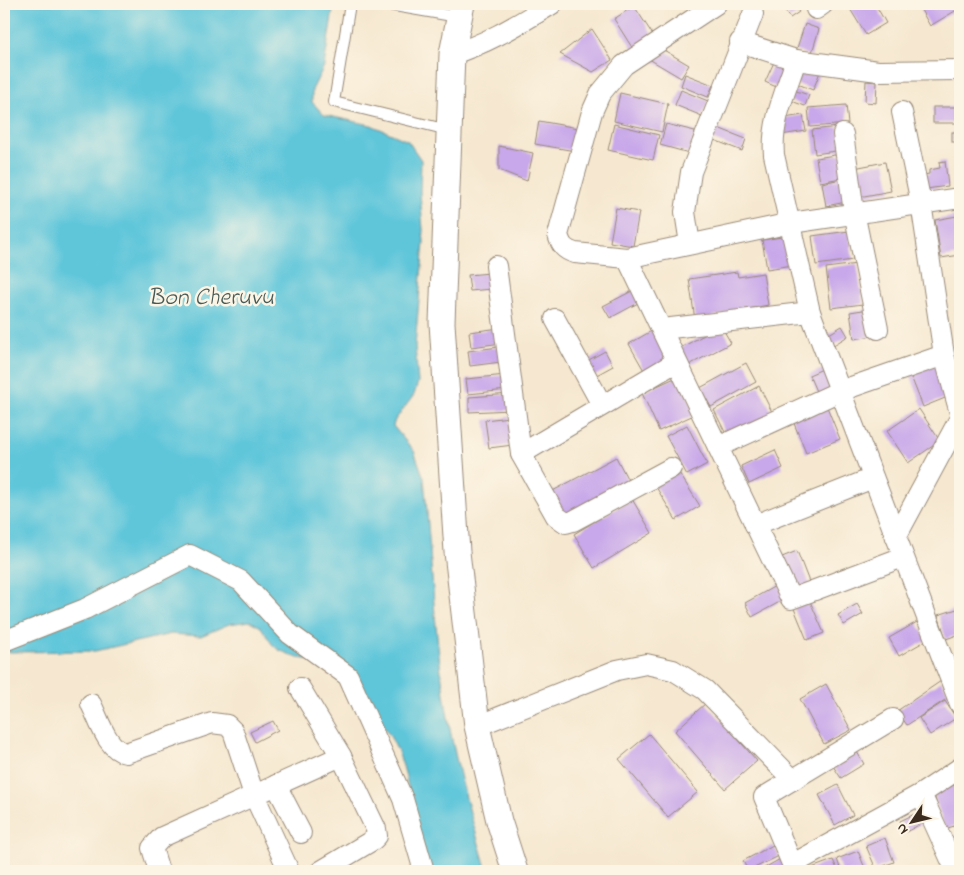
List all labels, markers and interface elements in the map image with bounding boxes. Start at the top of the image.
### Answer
water label: Bon Cheruvu [148,281,274,316]
north arrow [886,798,936,848]
text: N [891,819,914,838]

